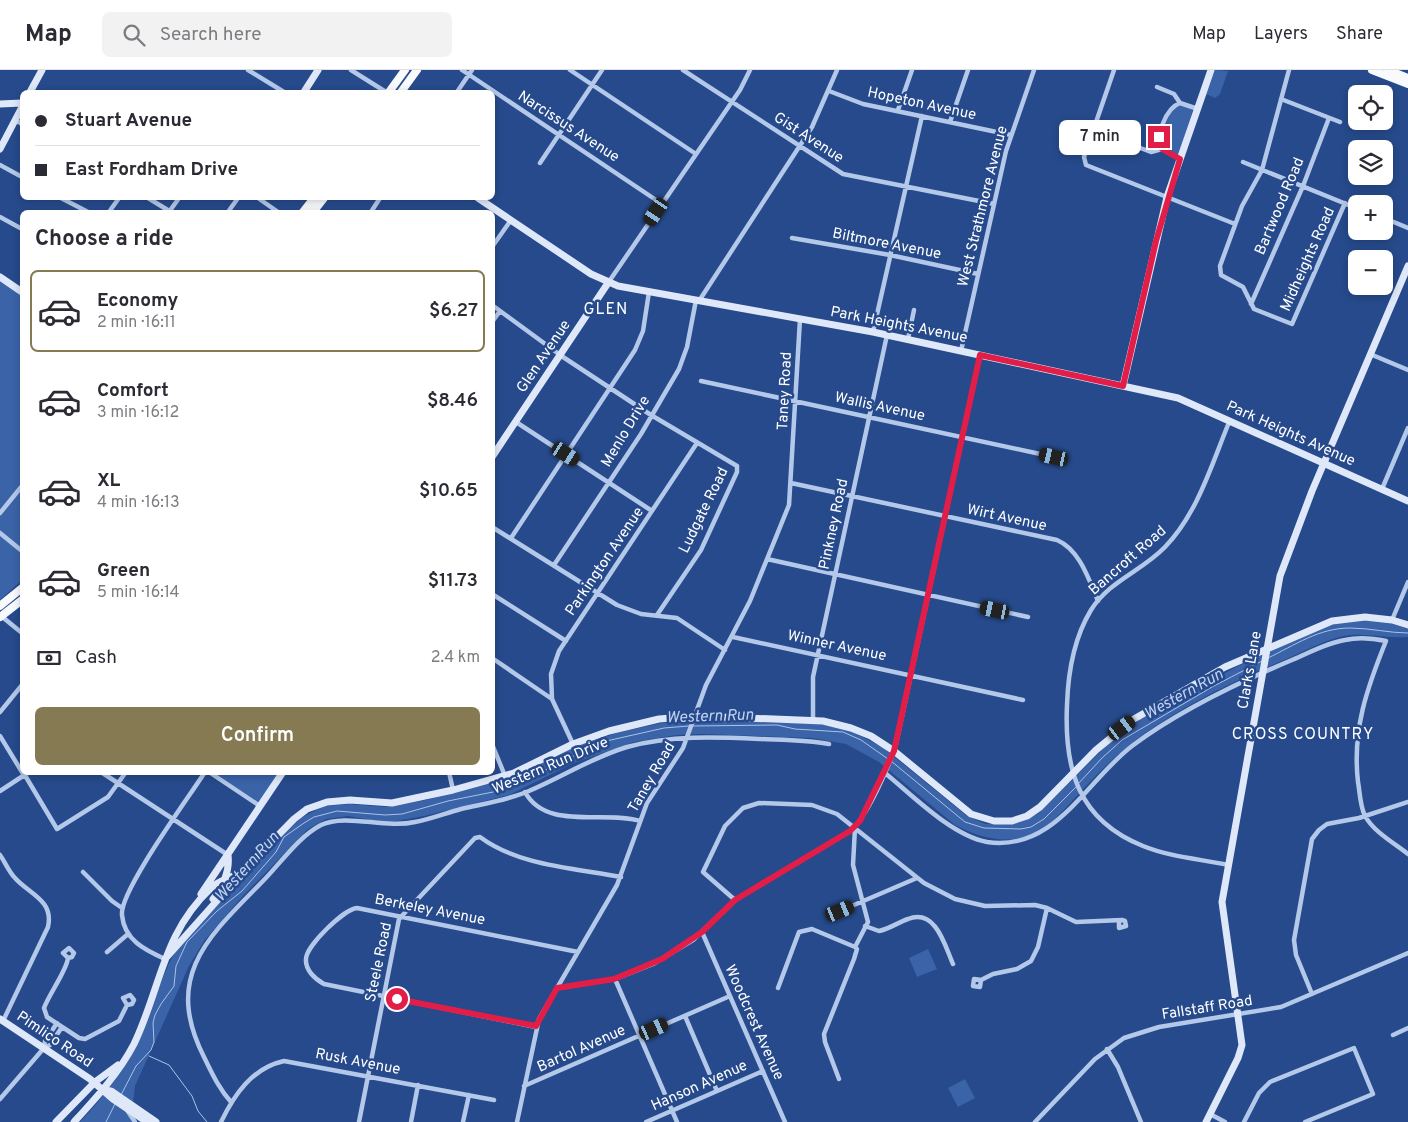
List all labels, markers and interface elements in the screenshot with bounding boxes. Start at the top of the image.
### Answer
search box [102,12,452,57]
text: Map [25,20,72,50]
icon: search [120,21,148,49]
text: Search here [160,23,261,47]
text: Map [1192,23,1226,46]
text: Layers [1254,23,1308,46]
text: Share [1336,23,1383,46]
street label: Hopeton Avenue [866,84,978,125]
map controls [1348,85,1393,295]
button: locate [1348,85,1393,130]
street label: Narcissus Avenue [514,87,623,167]
text: Stuart Avenue [65,109,192,133]
street label: Gist Avenue [770,109,847,168]
callout: 7 min [1059,120,1142,154]
street label: West Strathmore Avenue [954,124,1013,289]
route end [1148,126,1170,148]
text: 7 min [1080,127,1120,147]
button: layers [1348,140,1393,185]
street label: Bartwood Road [1251,155,1309,258]
text: East Fordham Drive [65,158,238,182]
car [641,195,670,229]
button: + [1348,195,1393,240]
street label: Midheights Road [1277,204,1340,315]
street label: Biltmore Avenue [831,225,943,264]
text: Choose a ride [35,226,173,253]
button: − [1348,250,1393,295]
icon: car [37,289,82,334]
text: Economy [97,289,178,313]
text: $6.27 [429,299,478,323]
district label: GLEN [584,300,628,320]
street label: Park Heights Avenue [829,303,969,348]
text: 2 min · 16:11 [97,313,176,333]
street label: Glen Avenue [513,317,576,397]
street label: Taney Road [774,351,797,431]
icon: car [37,379,82,424]
text: Comfort [97,379,169,403]
text: $8.46 [427,389,478,413]
street label: Wallis Avenue [833,389,927,426]
street label: Menlo Drive [598,393,655,471]
street label: Park Heights Avenue [1223,397,1358,471]
text: 3 min · 16:12 [97,403,179,423]
car [549,440,582,468]
car [1037,446,1070,468]
street label: Ludgate Road [675,465,733,557]
icon: car [37,469,82,514]
text: XL [97,469,120,493]
street label: Pinkney Road [816,477,853,571]
text: $10.65 [419,479,478,503]
text: 4 min · 16:13 [97,493,180,513]
street label: Wirt Avenue [965,501,1048,536]
street label: Parkington Avenue [562,504,649,620]
street label: Bancroft Road [1085,522,1171,600]
icon: car [37,559,82,604]
text: Green [97,559,150,583]
text: $11.73 [428,569,478,593]
text: 5 min · 16:14 [97,583,180,603]
car [978,600,1011,620]
street label: Winner Avenue [785,627,888,666]
street label: Clarks Lane [1234,630,1267,711]
icon: cash [35,644,63,672]
text: Cash [75,646,117,670]
text: 2.4 km [431,648,480,668]
water label: Western Run [1141,665,1227,725]
water label: Western Run [666,705,754,729]
button: Confirm [35,707,480,765]
car [1105,713,1138,743]
district label: CROSS COUNTRY [1232,725,1374,745]
street label: Western Run Drive [490,733,612,799]
street label: Taney Road [624,739,680,816]
water label: Western Run [211,828,284,906]
street label: Berkeley Avenue [373,890,487,931]
car [823,898,856,924]
street label: Steele Road [362,921,397,1004]
street label: Woodcrest Avenue [720,962,788,1083]
route start [386,988,408,1010]
street label: Fallstaff Road [1160,992,1254,1025]
street label: Pimlico Road [12,1008,96,1073]
car [637,1016,670,1042]
street label: Bartol Avenue [534,1021,629,1077]
street label: Rusk Avenue [314,1045,402,1080]
street label: Hanson Avenue [649,1057,751,1116]

